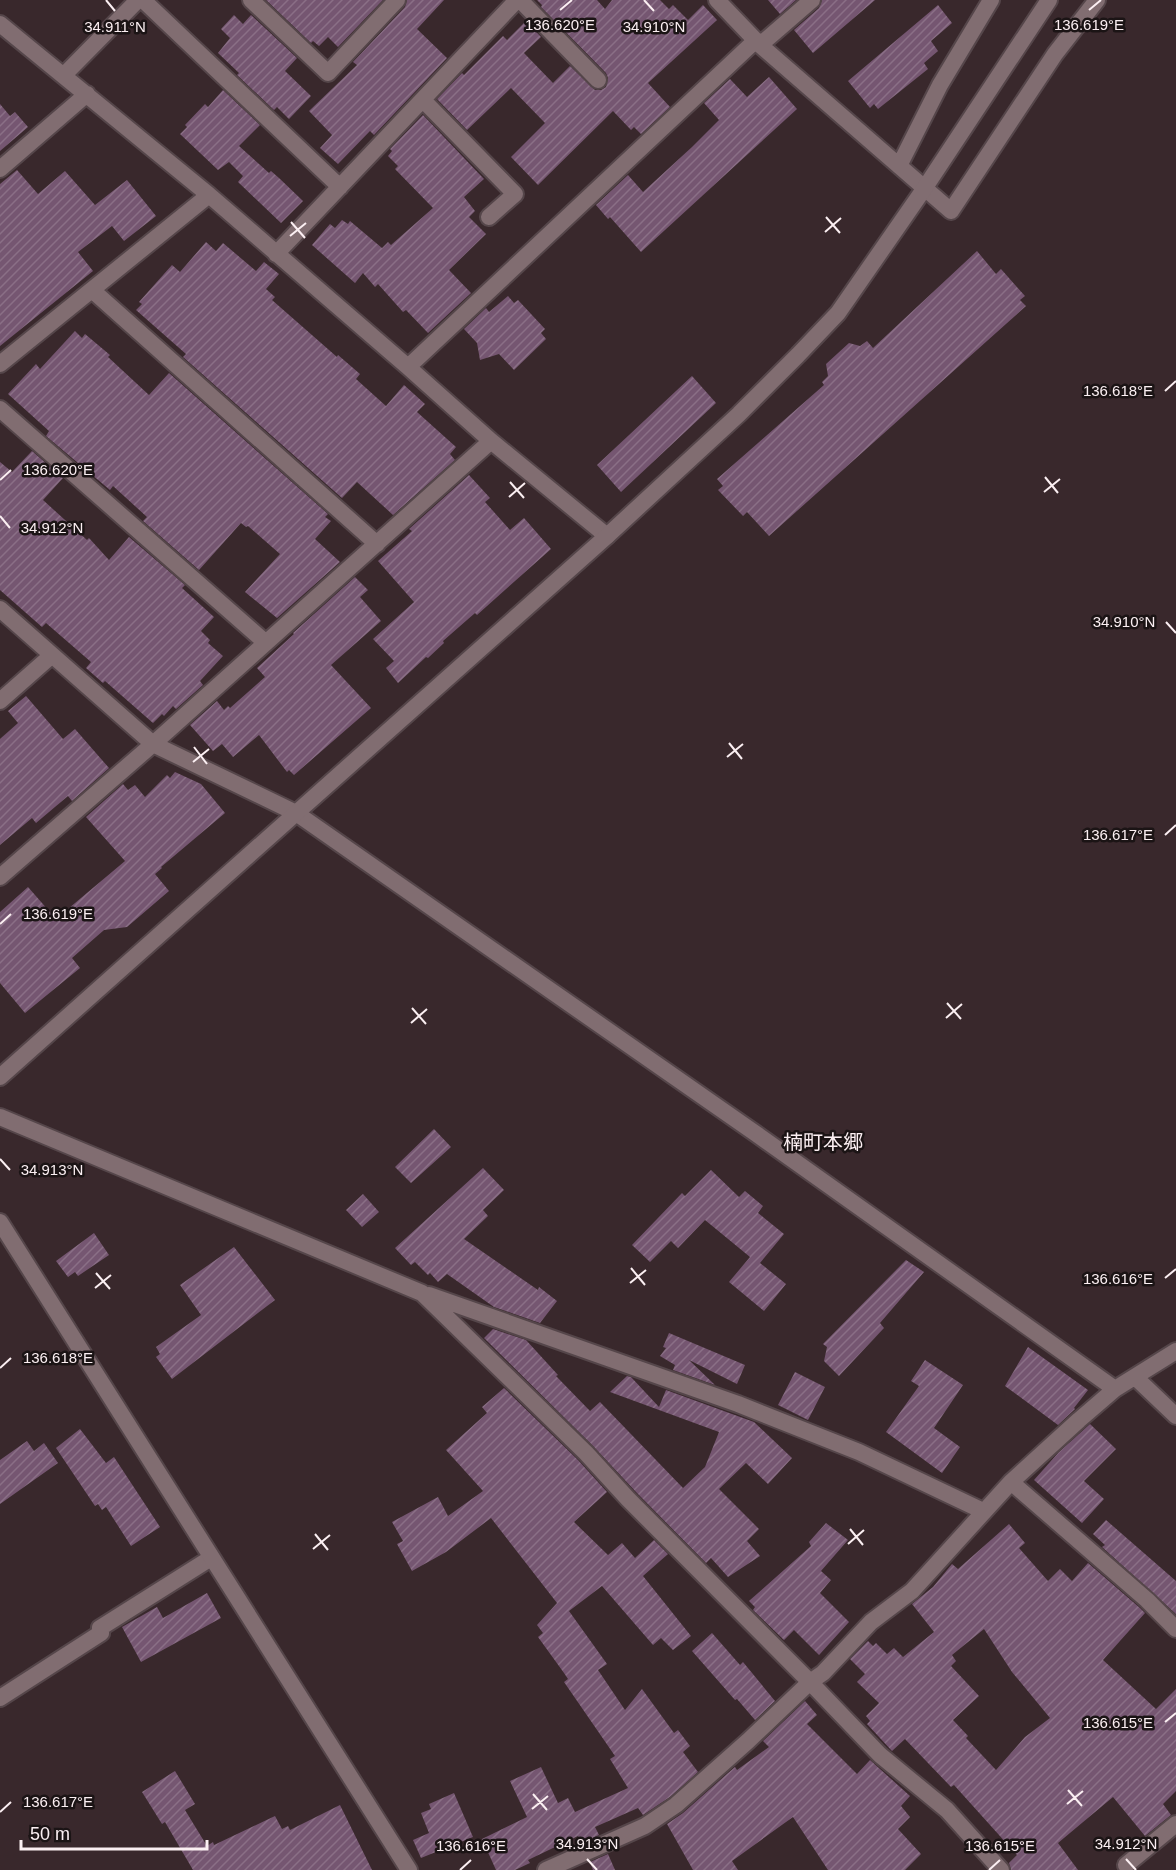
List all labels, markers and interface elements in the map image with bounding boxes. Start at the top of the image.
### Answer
text: 136.620°E [525,16,595,33]
text: 136.619°E [1054,16,1124,33]
text: 34.911°N [84,18,146,35]
text: 34.910°N [623,18,685,35]
text: 136.618°E [1083,382,1153,399]
text: 136.620°E [23,461,93,478]
text: 34.912°N [21,519,83,536]
text: 34.910°N [1093,613,1155,630]
text: 136.617°E [1083,826,1153,843]
text: 136.619°E [23,905,93,922]
district label: 楠町本郷 [783,1131,863,1153]
text: 34.913°N [21,1161,83,1178]
text: 136.616°E [1083,1270,1153,1287]
text: 136.618°E [23,1349,93,1366]
text: 136.615°E [1083,1714,1153,1731]
text: 136.617°E [23,1793,93,1810]
scale bar [21,1813,207,1851]
text: 50 m [30,1824,70,1844]
text: 34.913°N [556,1835,618,1852]
text: 34.912°N [1095,1835,1157,1852]
text: 136.616°E [436,1837,506,1854]
text: 136.615°E [965,1837,1035,1854]

